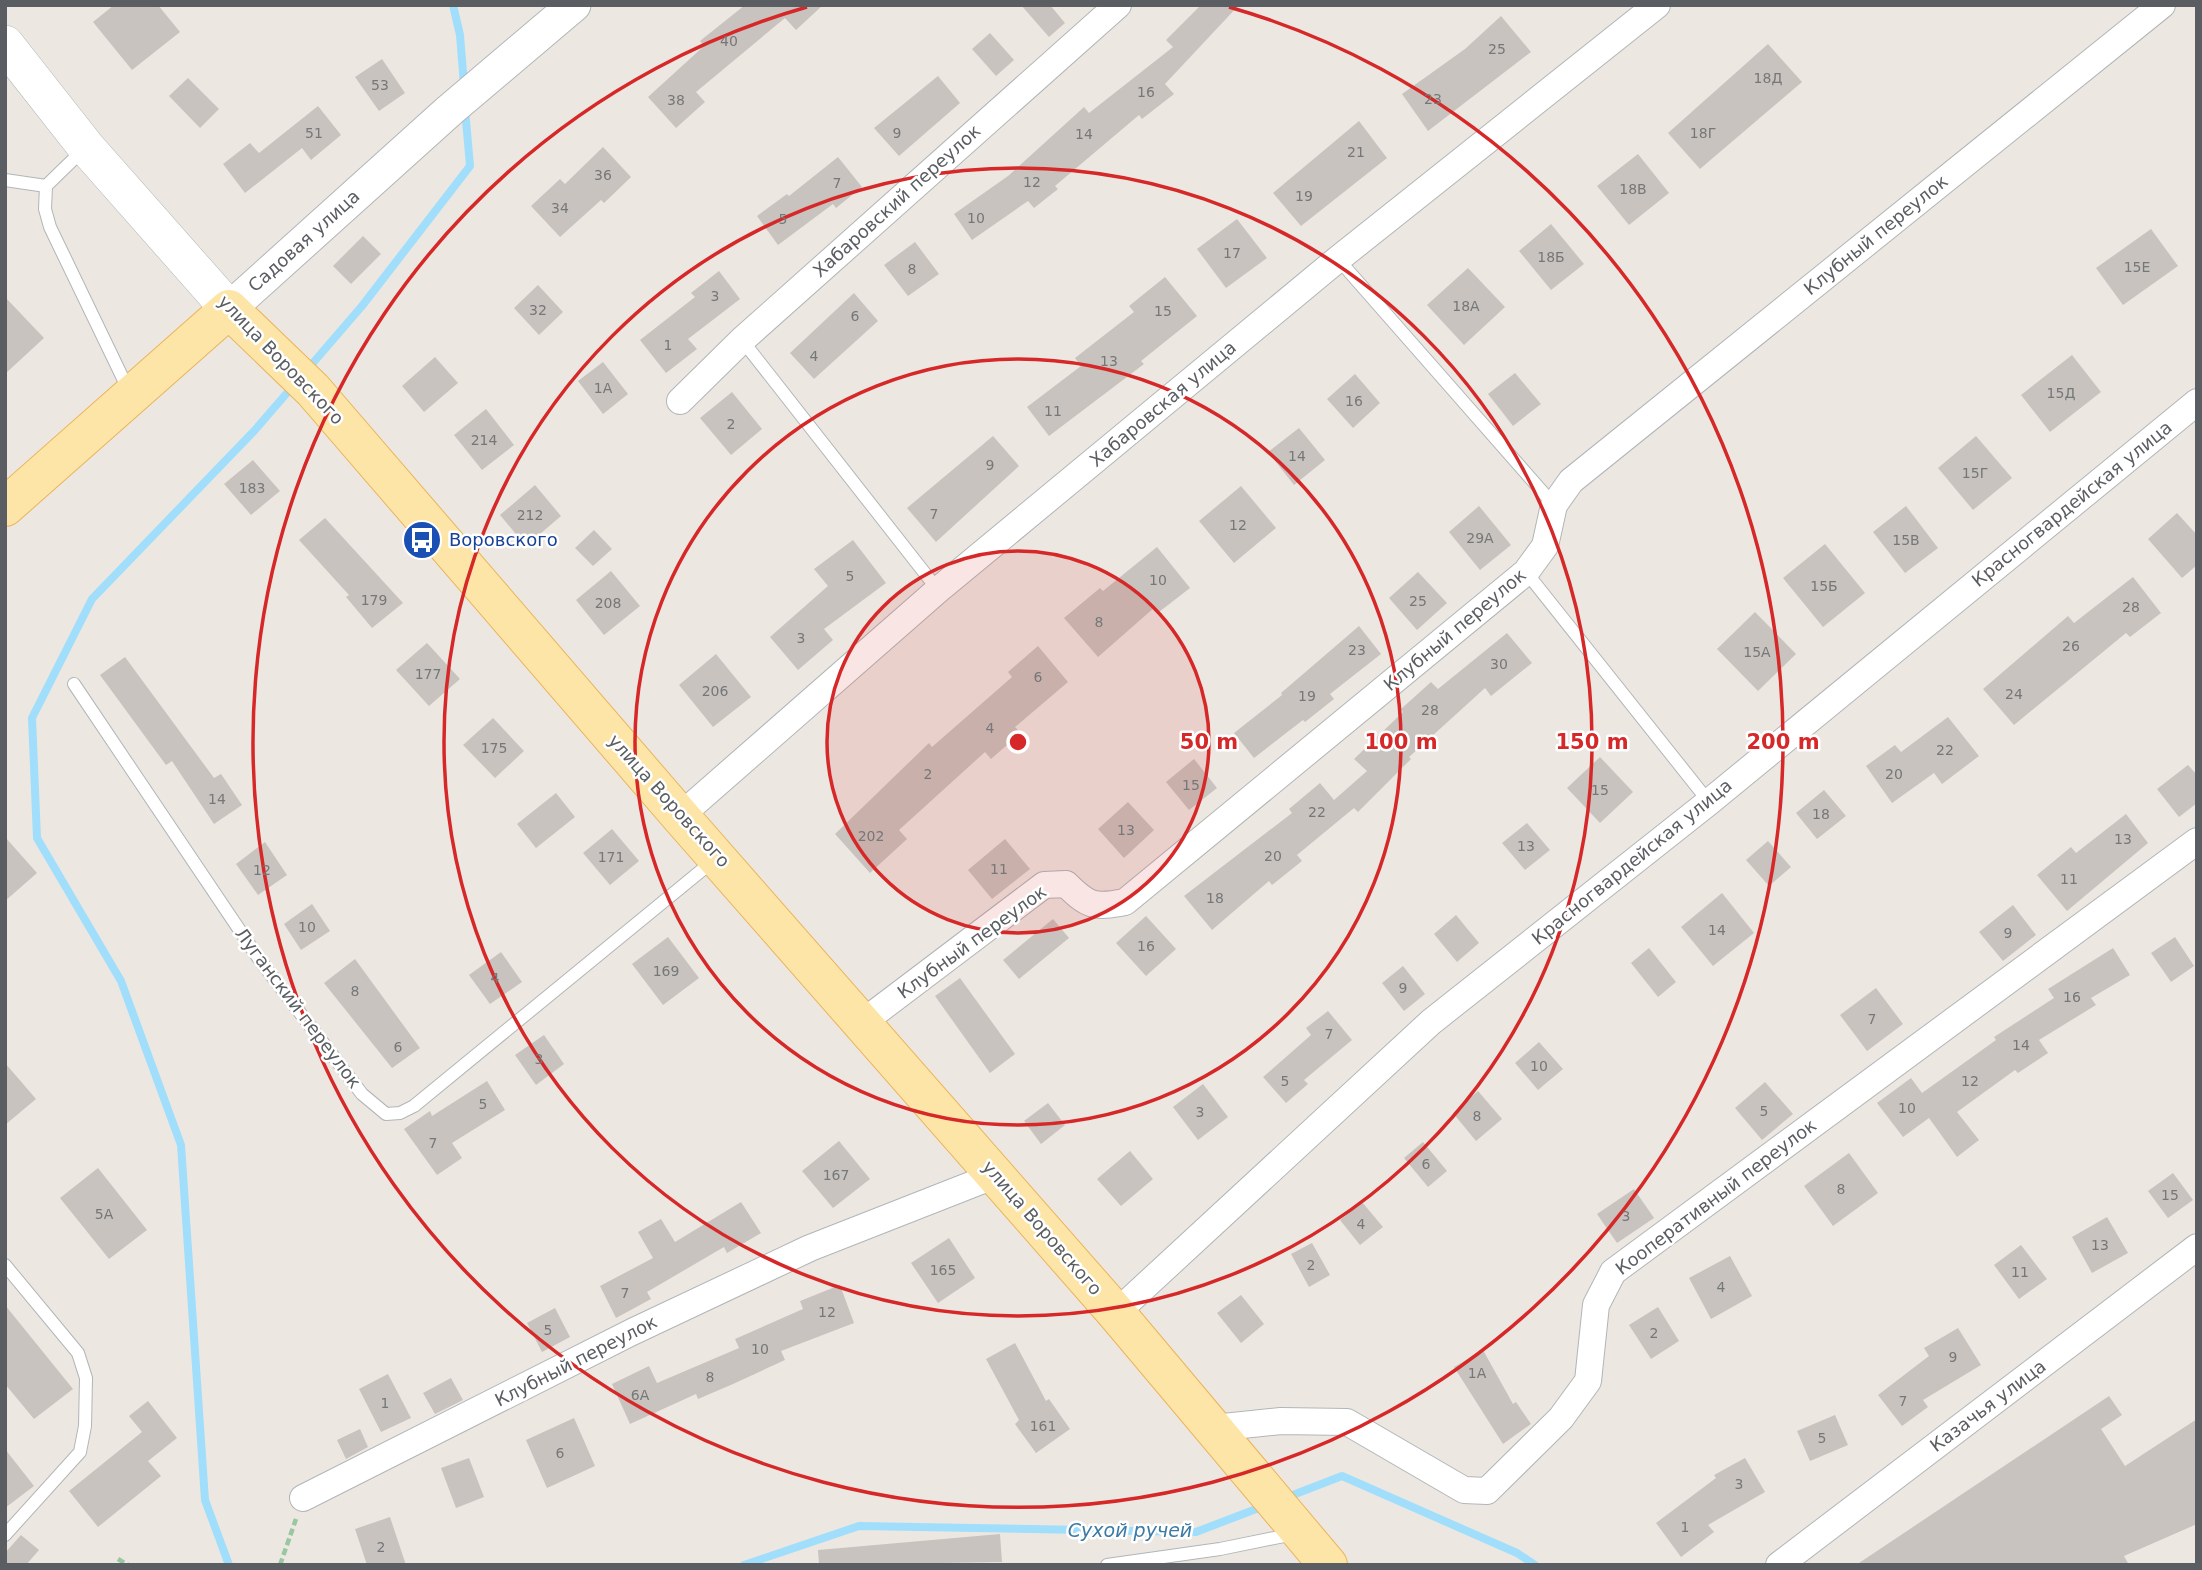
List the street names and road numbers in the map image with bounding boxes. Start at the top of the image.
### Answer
street label: Хабаровский переулок [809,120,985,281]
street label: Клубный переулок [1800,170,1952,299]
street label: Садовая улица [244,185,364,296]
street label: улица Воровского [214,291,348,429]
street label: Хабаровская улица [1085,336,1240,471]
street label: Красногвардейская улица [1967,416,2176,591]
street label: Клубный переулок [1379,564,1530,695]
street label: улица Воровского [604,730,735,871]
street label: Красногвардейская улица [1527,774,1736,949]
street label: Клубный переулок [893,880,1050,1003]
street label: Луганский переулок [231,923,366,1092]
street label: Кооперативный переулок [1611,1114,1820,1279]
street label: улица Воровского [978,1156,1107,1299]
street label: Клубный переулок [491,1311,660,1411]
street label: Казачья улица [1926,1355,2050,1456]

